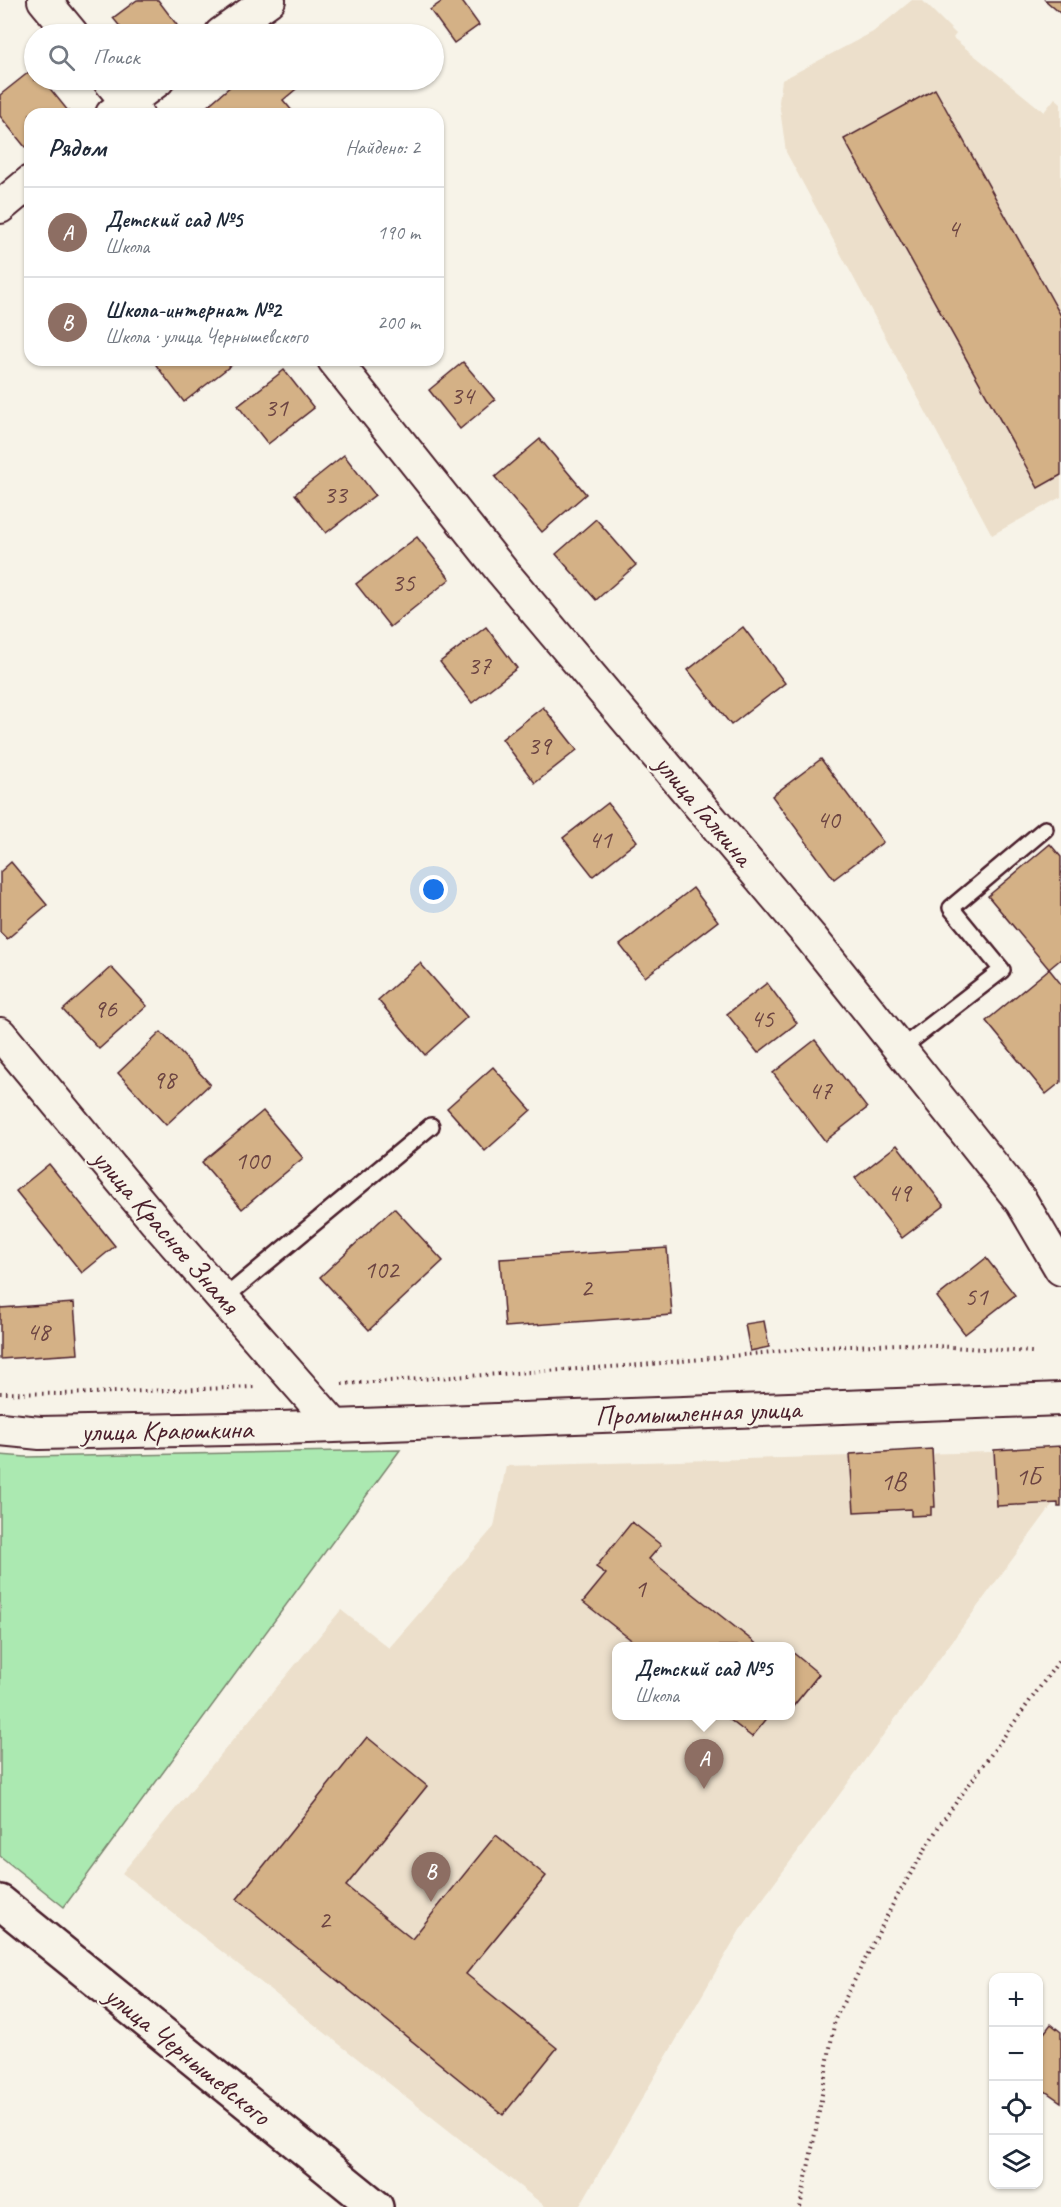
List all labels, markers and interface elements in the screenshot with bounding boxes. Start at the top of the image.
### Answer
search box [24,24,444,90]
icon: search [45,41,78,74]
text: Поиск [93,43,139,71]
text: Рядом [48,131,106,164]
text: Найдено: 2 [345,135,420,160]
text: Детский сад №5 [105,206,242,234]
house number: 4 [947,212,961,245]
text: A [62,220,73,245]
text: 190 m [377,220,420,245]
text: Школа [105,234,149,259]
text: Школа-интернат №2 [105,296,281,324]
text: B [62,310,73,335]
text: 200 m [377,310,420,335]
text: Школа · улица Чернышевского [105,324,308,349]
house number: 34 [450,379,476,412]
house number: 31 [264,391,289,424]
house number: 33 [323,478,349,511]
house number: 35 [391,566,416,599]
house number: 37 [467,649,492,682]
house number: 39 [527,729,553,762]
street label: улица Галкина [646,746,762,875]
house number: 40 [816,803,842,836]
house number: 41 [588,823,613,856]
your location [419,875,448,904]
house number: 96 [93,992,118,1025]
house number: 45 [750,1002,775,1035]
house number: 98 [152,1063,178,1096]
house number: 47 [808,1074,833,1107]
street label: улица Красное Знамя [84,1140,249,1322]
house number: 100 [234,1144,272,1177]
house number: 49 [887,1176,913,1209]
house number: 102 [363,1253,401,1286]
house number: 2 [580,1271,594,1304]
house number: 51 [964,1280,989,1313]
house number: 48 [26,1315,52,1348]
street label: Промышленная улица [595,1391,804,1433]
street label: улица Краюшкина [79,1411,255,1449]
house number: 1Б [1016,1460,1044,1493]
house number: 1В [880,1465,907,1498]
house number: 1 [634,1572,647,1605]
popup [612,1642,795,1720]
text: Детский сад №5 [635,1655,772,1683]
text: Школа [635,1683,679,1708]
pin: A [684,1740,724,1789]
pin: B [412,1852,450,1902]
house number: 2 [318,1903,332,1936]
map controls [989,1973,1043,2189]
button: + [989,1973,1043,2027]
street label: улица Чернышевского [96,1976,280,2134]
button: − [989,2027,1043,2081]
button: locate [989,2081,1043,2135]
button: layers [989,2135,1043,2189]

